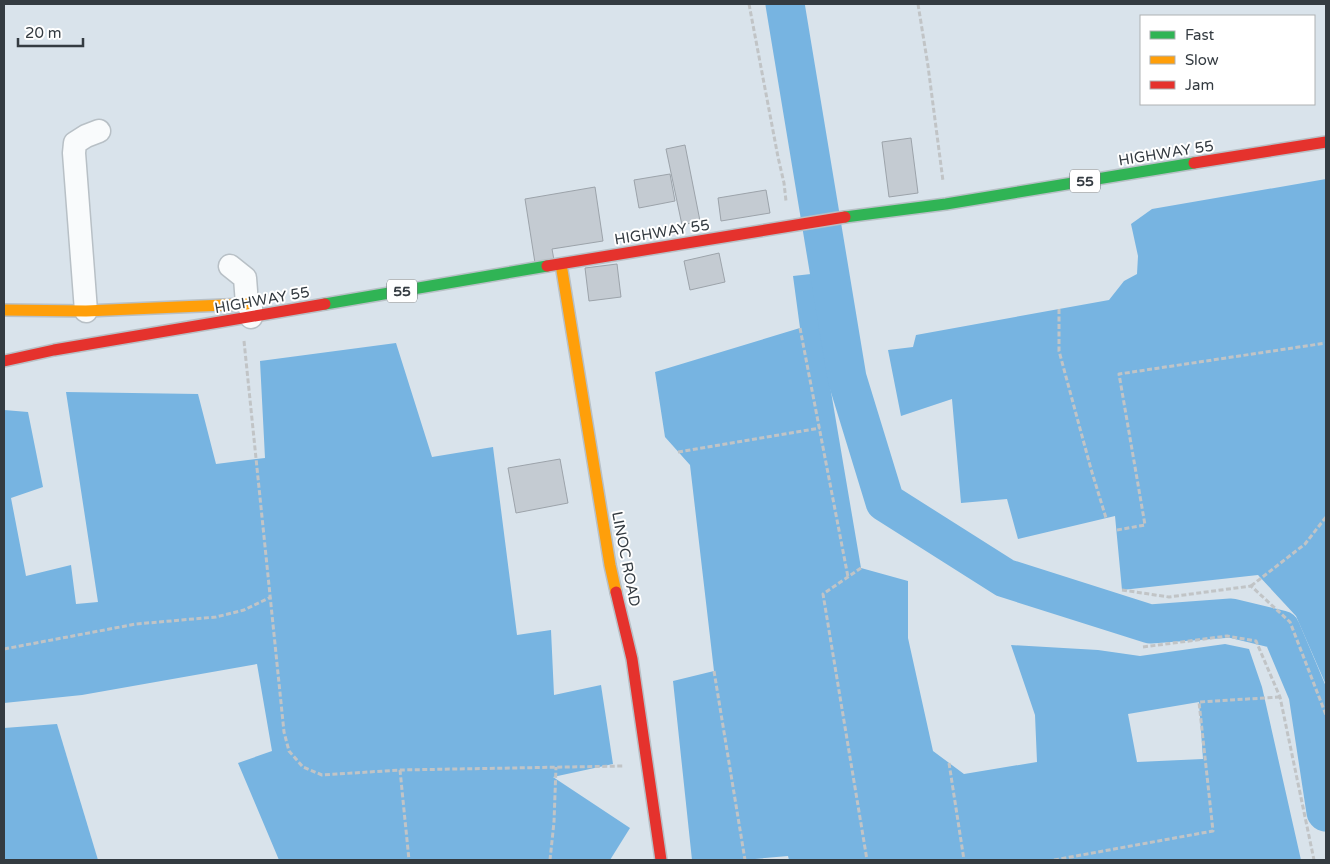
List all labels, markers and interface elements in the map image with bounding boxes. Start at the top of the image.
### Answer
scale bar [18,15,82,47]
legend [1140,15,1315,105]
text: 20 m [25,24,62,42]
text: Fast [1185,26,1215,44]
text: Slow [1185,51,1219,69]
text: Jam [1185,76,1214,94]
street label: HIGHWAY 55 [1117,137,1215,169]
road number: 55 [1070,170,1100,192]
street label: HIGHWAY 55 [613,216,711,248]
road number: 55 [387,280,417,302]
street label: HIGHWAY 55 [213,283,311,317]
street label: LINOC ROAD [608,510,644,608]

